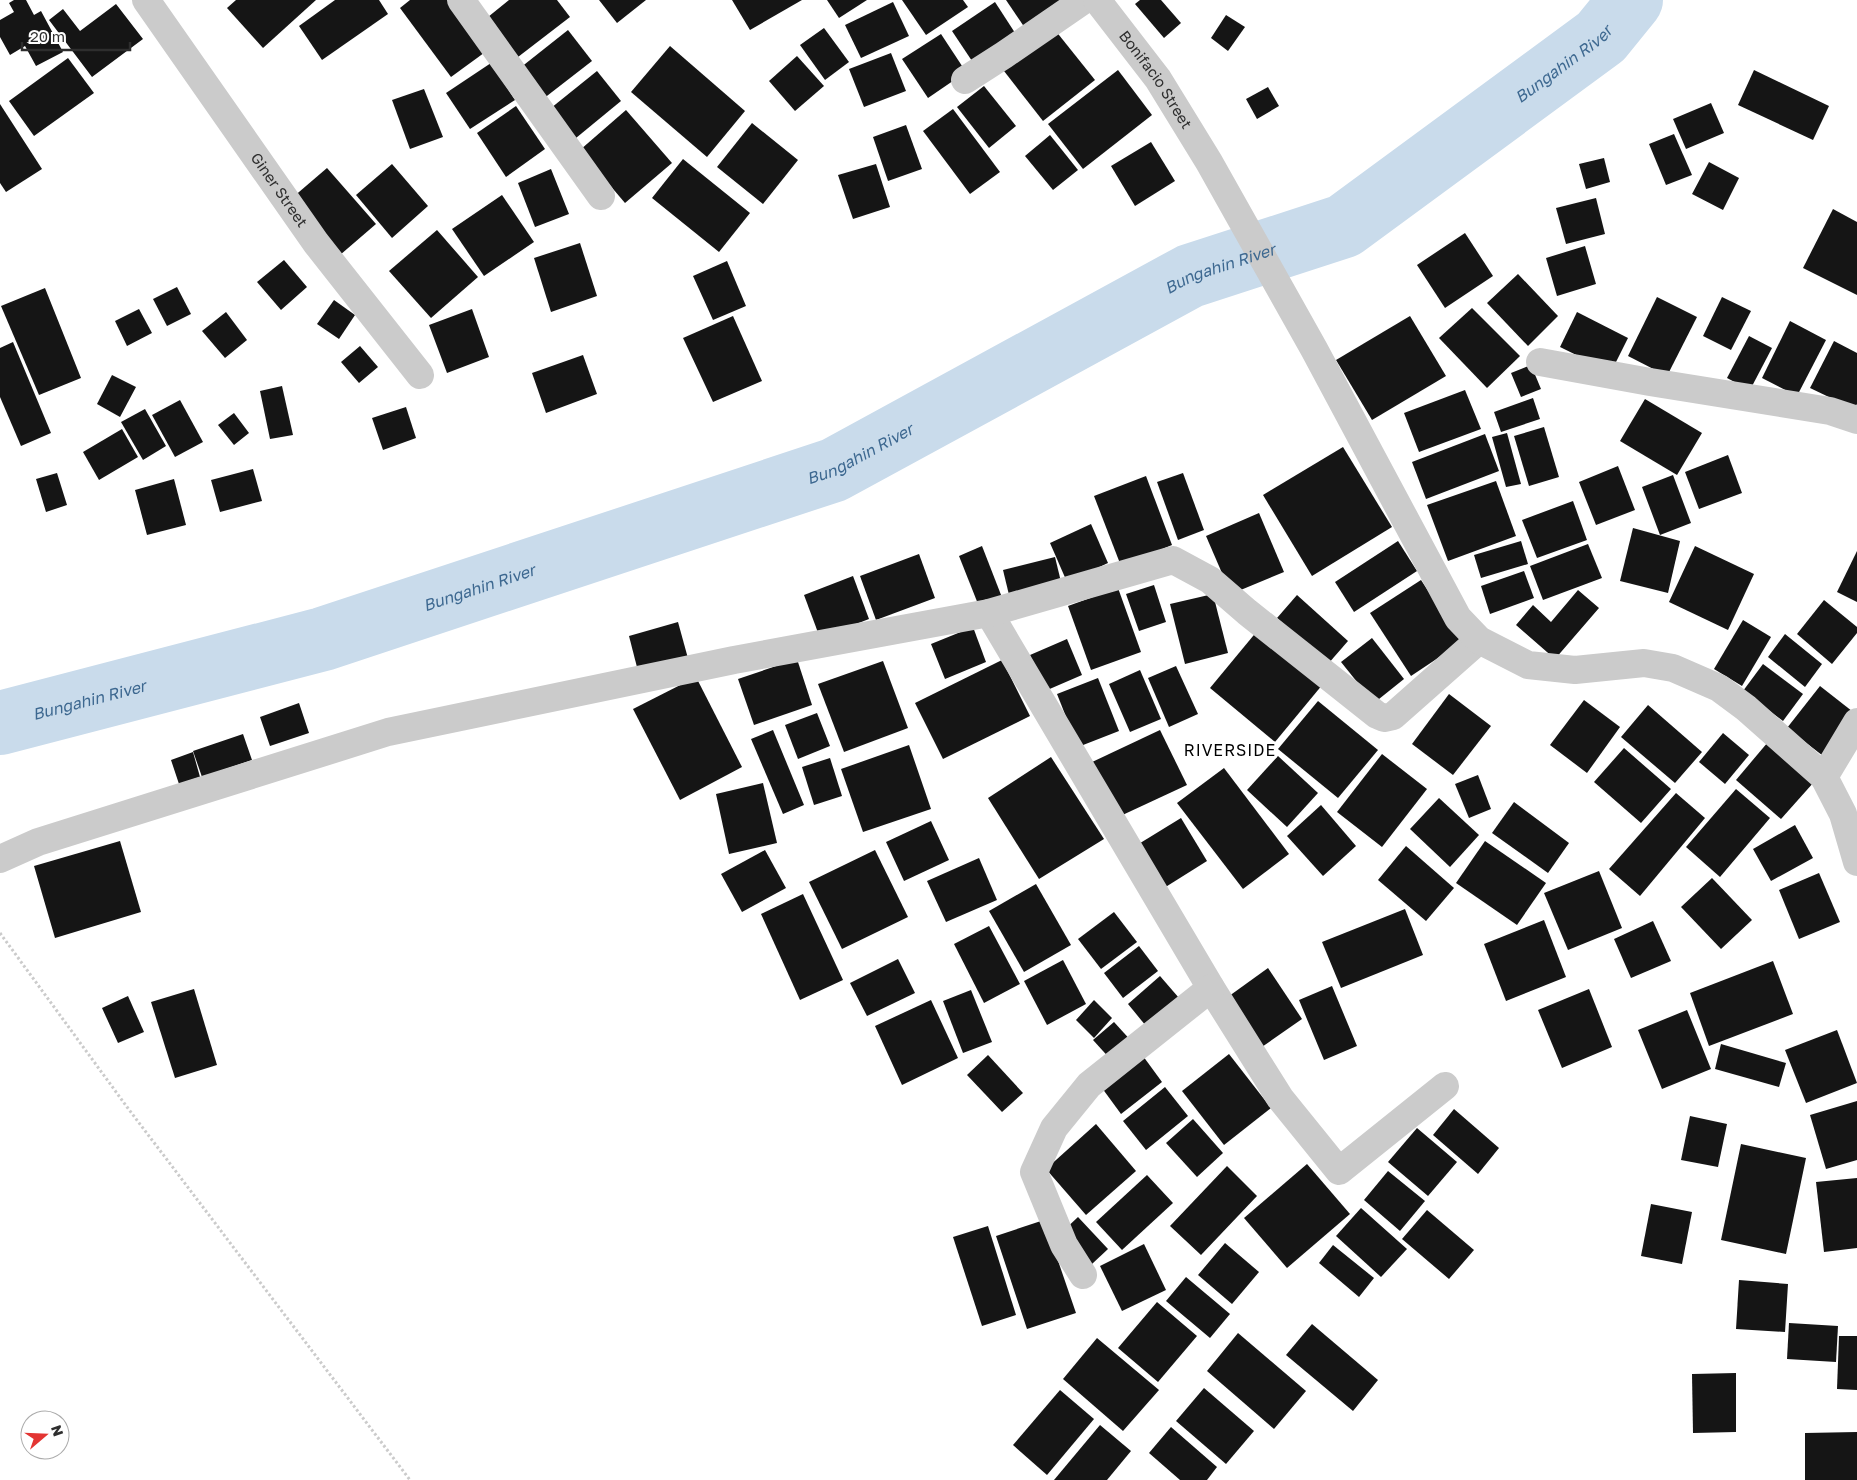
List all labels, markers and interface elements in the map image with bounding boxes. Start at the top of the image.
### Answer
water label: Bungahin River [1511,19,1618,107]
scale bar [22,20,130,52]
text: 20 m [30,27,65,45]
street label: Bonifacio Street [1116,27,1196,132]
street label: Giner Street [248,149,312,230]
water label: Bungahin River [1161,238,1280,298]
water label: Bungahin River [804,418,919,488]
water label: Bungahin River [420,559,540,615]
water label: Bungahin River [30,675,151,724]
district label: RIVERSIDE [1184,740,1276,760]
north arrow [20,1410,70,1460]
text: N [48,1423,68,1438]

